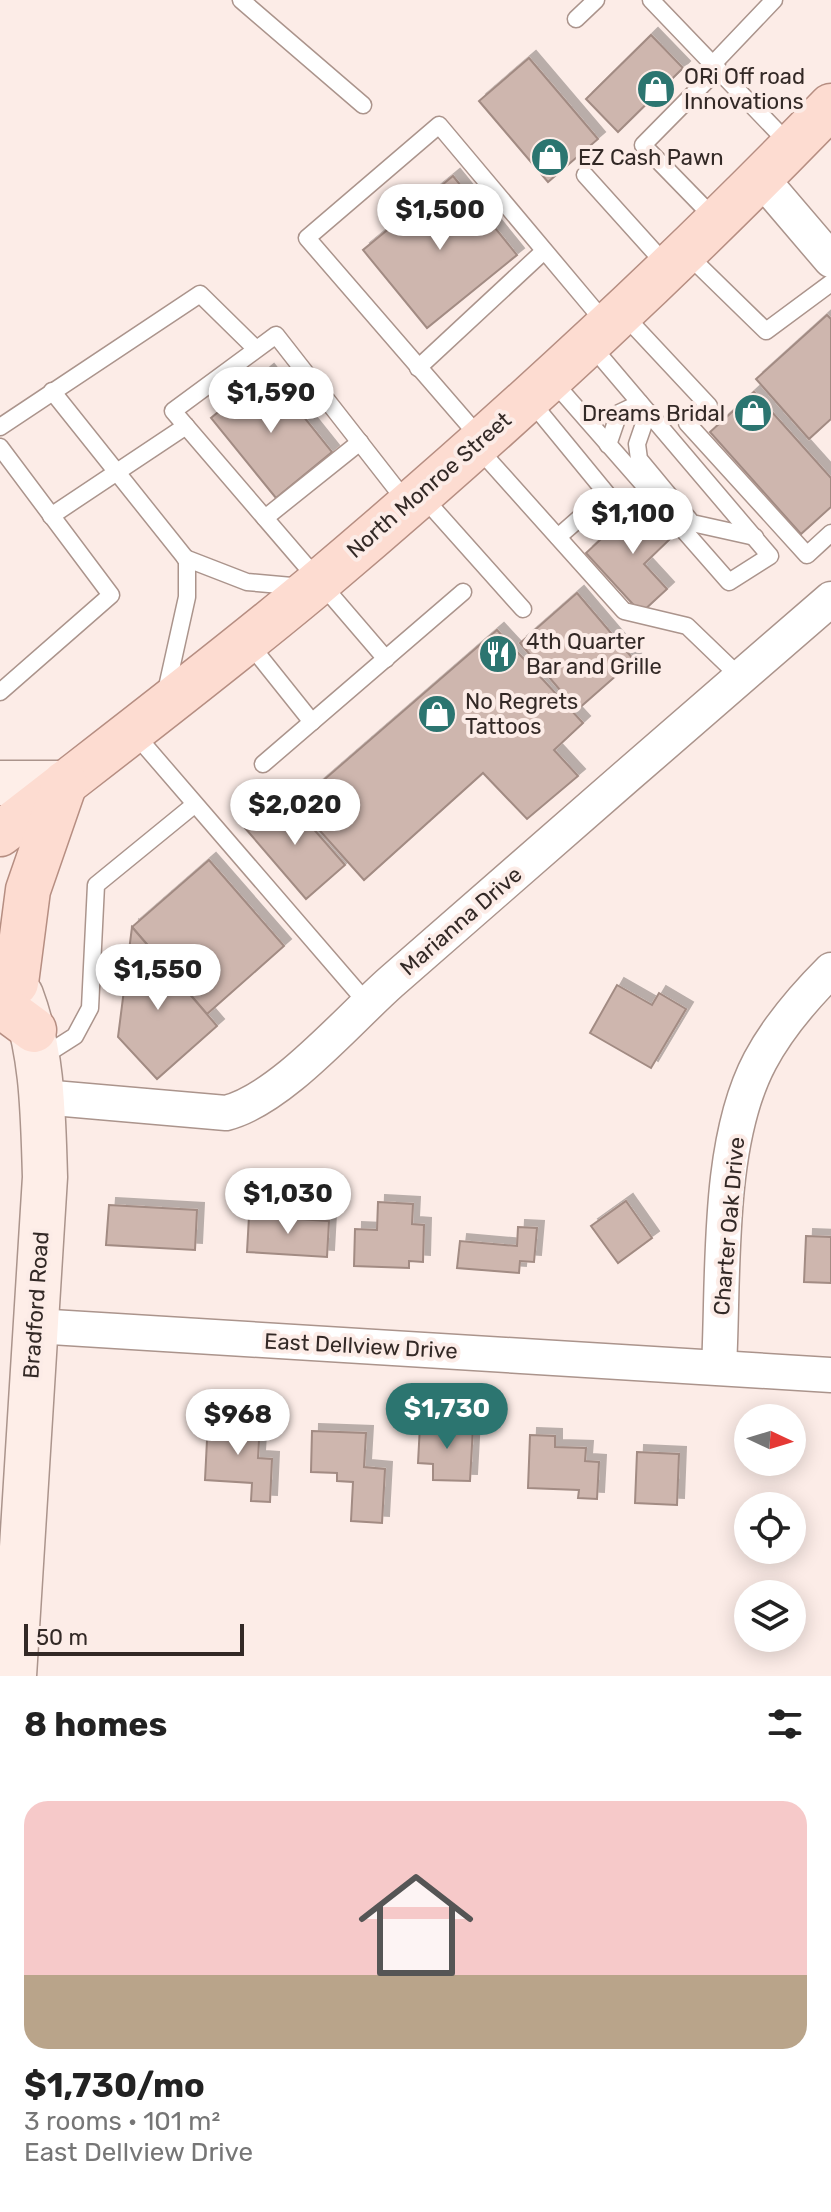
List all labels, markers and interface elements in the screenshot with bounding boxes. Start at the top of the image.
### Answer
place label: ORi Off road Innovations [684,63,805,115]
shop icon: ORi Off road Innovations [635,68,677,110]
shop icon: EZ Cash Pawn [529,136,571,178]
place label: EZ Cash Pawn [578,144,724,171]
pin: $1,500 [375,184,505,252]
text: $1,500 [395,194,485,225]
pin: $1,590 [206,367,336,435]
text: $1,590 [227,377,315,408]
shop icon: Dreams Bridal [732,392,774,434]
place label: Dreams Bridal [582,400,725,427]
street label: North Monroe Street [341,406,517,564]
pin: $1,100 [568,488,698,556]
text: $1,100 [591,498,675,529]
place label: 4th Quarter Bar and Grille [526,628,662,680]
restaurant icon: 4th Quarter Bar and Grille [477,633,519,675]
place label: No Regrets Tattoos [465,688,578,740]
shop icon: No Regrets Tattoos [416,693,458,735]
pin: $2,020 [230,779,360,847]
text: $2,020 [248,789,342,820]
street label: Marianna Drive [395,861,527,981]
pin: $1,550 [93,944,223,1012]
text: $1,550 [114,954,202,985]
street label: Charter Oak Drive [708,1136,750,1316]
pin: $1,030 [223,1168,353,1236]
text: $1,030 [243,1178,333,1209]
street label: Bradford Road [17,1230,55,1380]
street label: East Dellview Drive [263,1327,459,1365]
pin: $1,730 [382,1383,512,1451]
pin: $968 [191,1389,285,1457]
text: $1,730 [404,1393,490,1424]
text: $968 [204,1399,272,1430]
north arrow [734,1404,806,1476]
map controls [734,1404,806,1652]
button: locate [734,1492,806,1564]
button: layers [734,1580,806,1652]
scale bar [24,1620,244,1656]
text: 50 m [36,1624,88,1651]
icon: filters [763,1702,807,1746]
text: 8 homes [24,1704,167,1745]
icon: home [344,1853,488,1997]
text: $1,730/mo [24,2065,205,2106]
text: 3 rooms · 101 m² [24,2106,220,2137]
text: East Dellview Drive [24,2137,253,2168]

